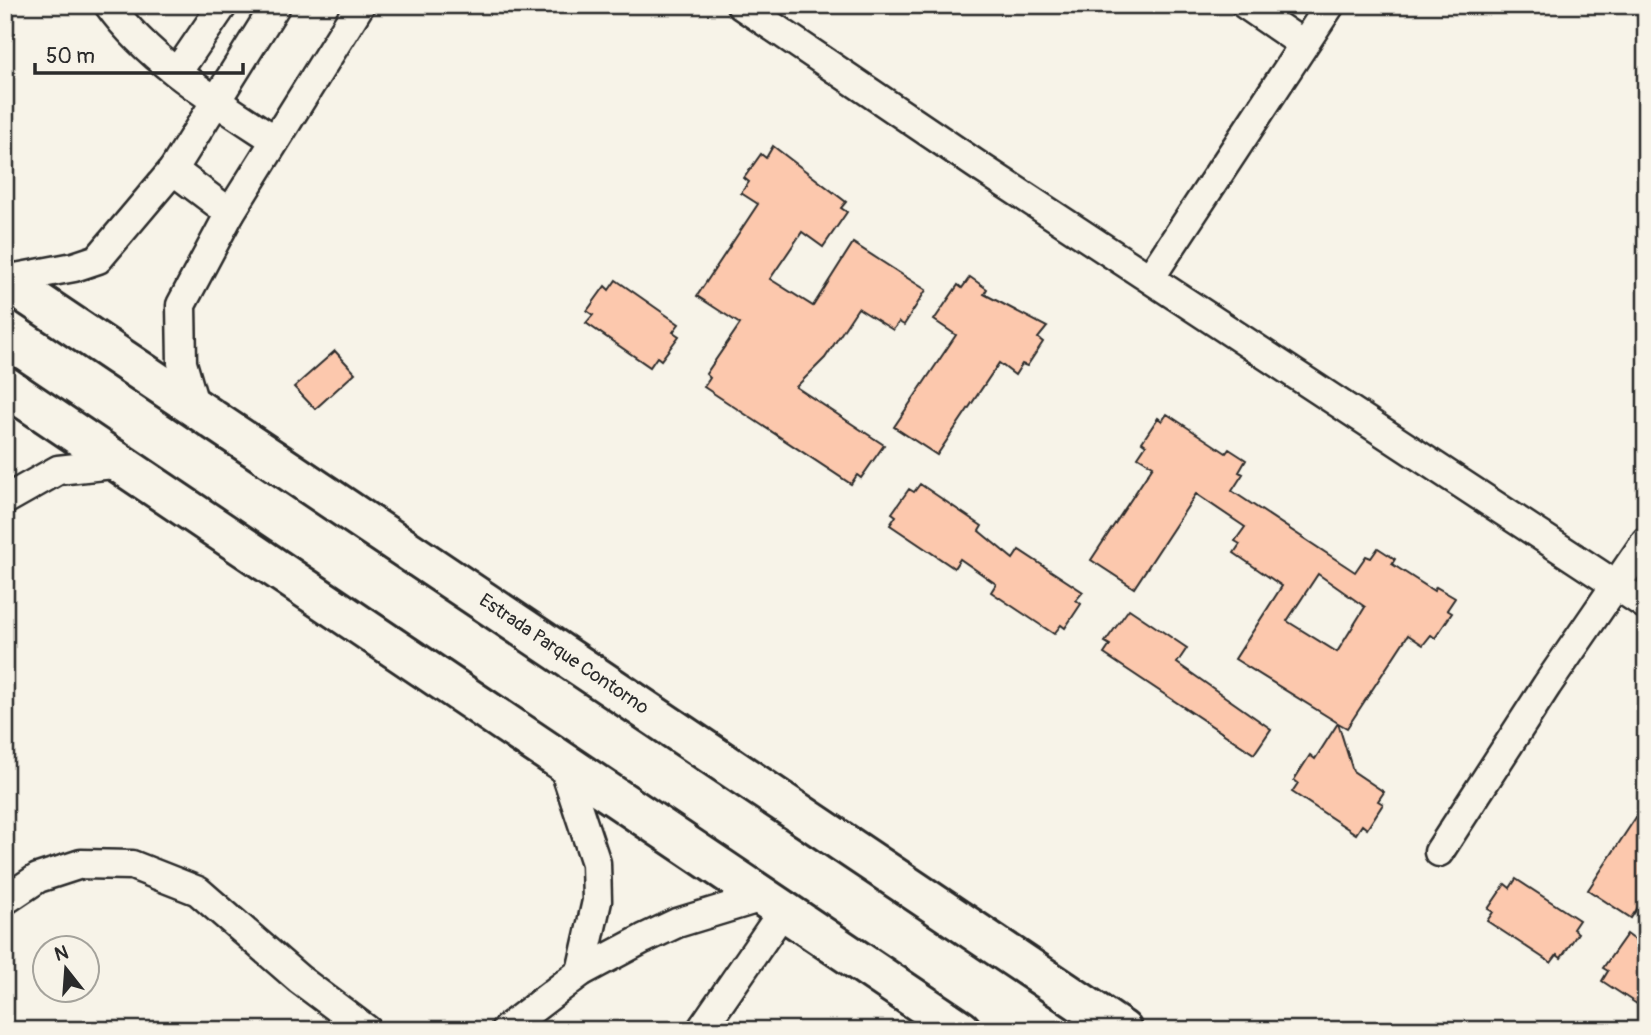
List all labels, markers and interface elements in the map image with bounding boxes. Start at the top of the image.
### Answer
scale bar [35,32,243,76]
text: 50 m [46,43,95,70]
street label: Estrada Parque Contorno [475,588,653,720]
north arrow [32,934,102,1004]
text: N [52,940,71,967]

